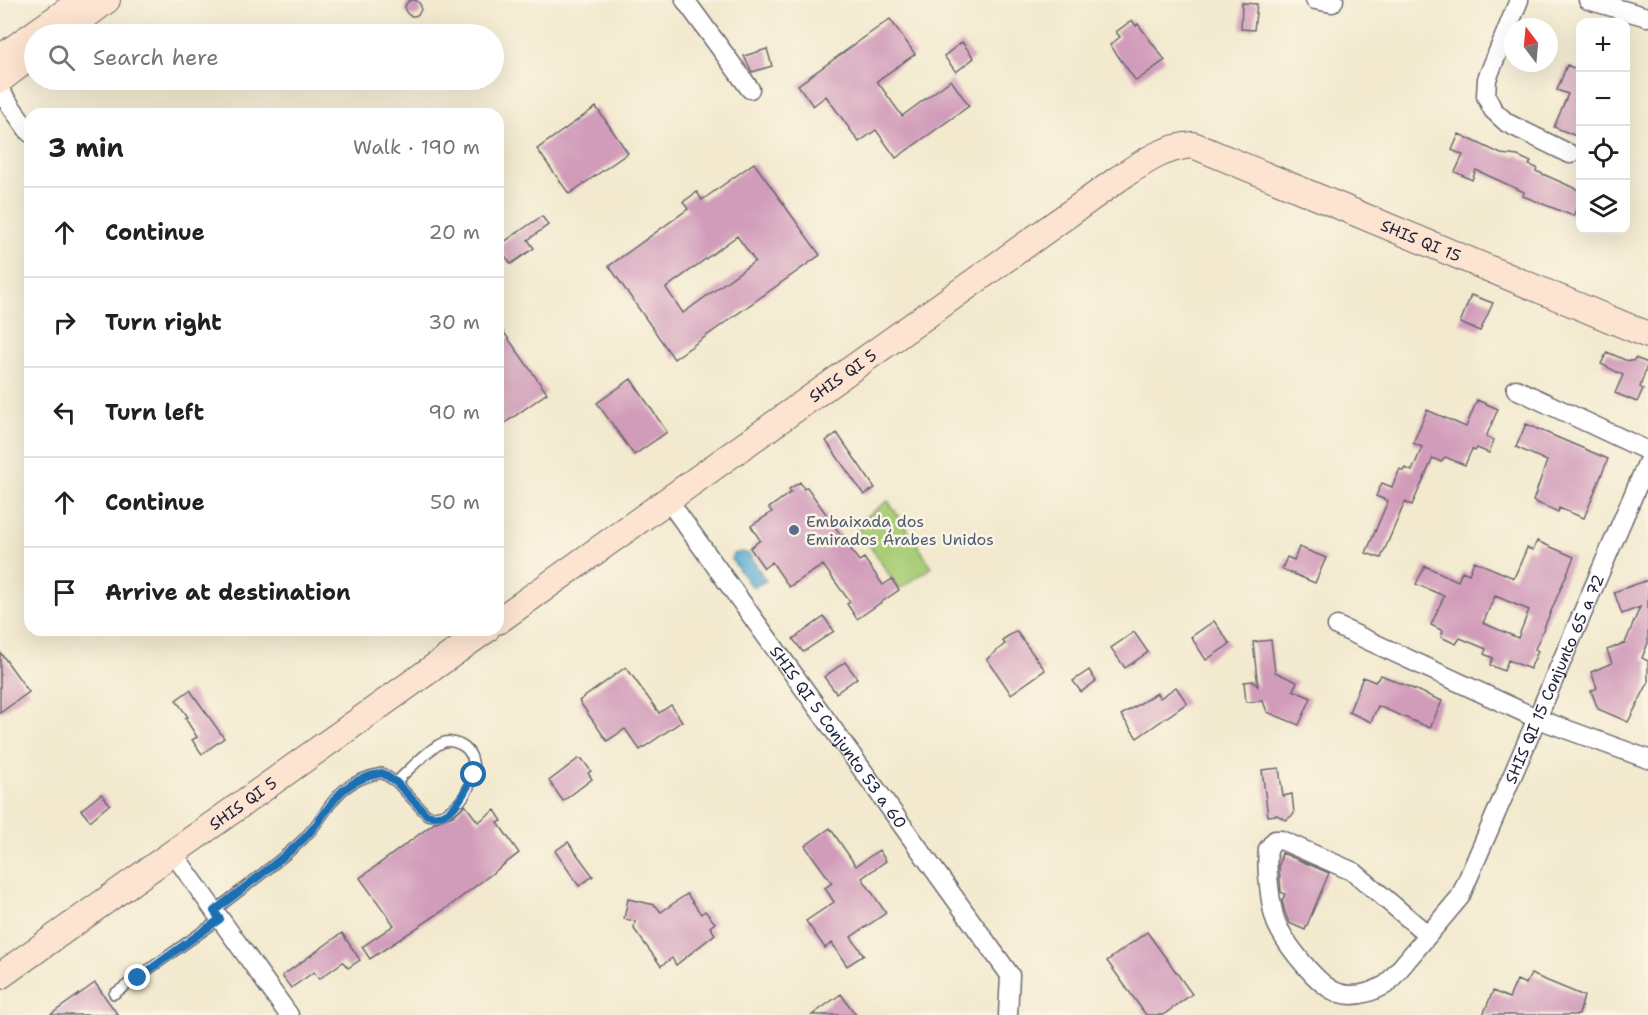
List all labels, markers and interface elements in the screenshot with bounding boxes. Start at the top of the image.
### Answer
north arrow [1504,18,1558,72]
map controls [1576,18,1630,234]
button: + [1576,18,1630,72]
search box [24,24,504,90]
icon: search [45,41,78,74]
text: Search here [93,43,219,72]
button: − [1576,72,1630,126]
button: locate [1576,126,1630,180]
text: 3 min [48,130,124,165]
text: Walk · 190 m [353,134,480,160]
button: layers [1576,180,1630,234]
street label: SHIS QI 15 [1378,215,1464,267]
icon: ahead [48,216,81,249]
text: Continue [105,218,205,247]
text: 20 m [429,219,480,245]
icon: right [48,306,81,339]
text: Turn right [105,308,222,337]
text: 30 m [428,309,480,335]
street label: SHIS QI 5 [805,345,881,407]
icon: left [48,396,81,429]
text: Turn left [105,398,204,427]
text: 90 m [428,399,480,425]
icon: ahead [48,486,81,519]
text: Continue [105,488,205,517]
text: 50 m [430,489,480,515]
place label: Embaixada dos Emirados Árabes Unidos [806,511,994,550]
marker: Embaixada dos Emirados Árabes Unidos [787,523,801,537]
street label: SHIS QI 15 Conjunto 65 a 72 [1500,571,1609,787]
icon: arrive [48,576,81,609]
text: Arrive at destination [105,578,351,607]
street label: SHIS QI 5 Conjunto 53 a 60 [765,642,911,833]
route start [460,761,486,787]
street label: SHIS QI 5 [205,772,281,835]
route end [124,964,150,990]

